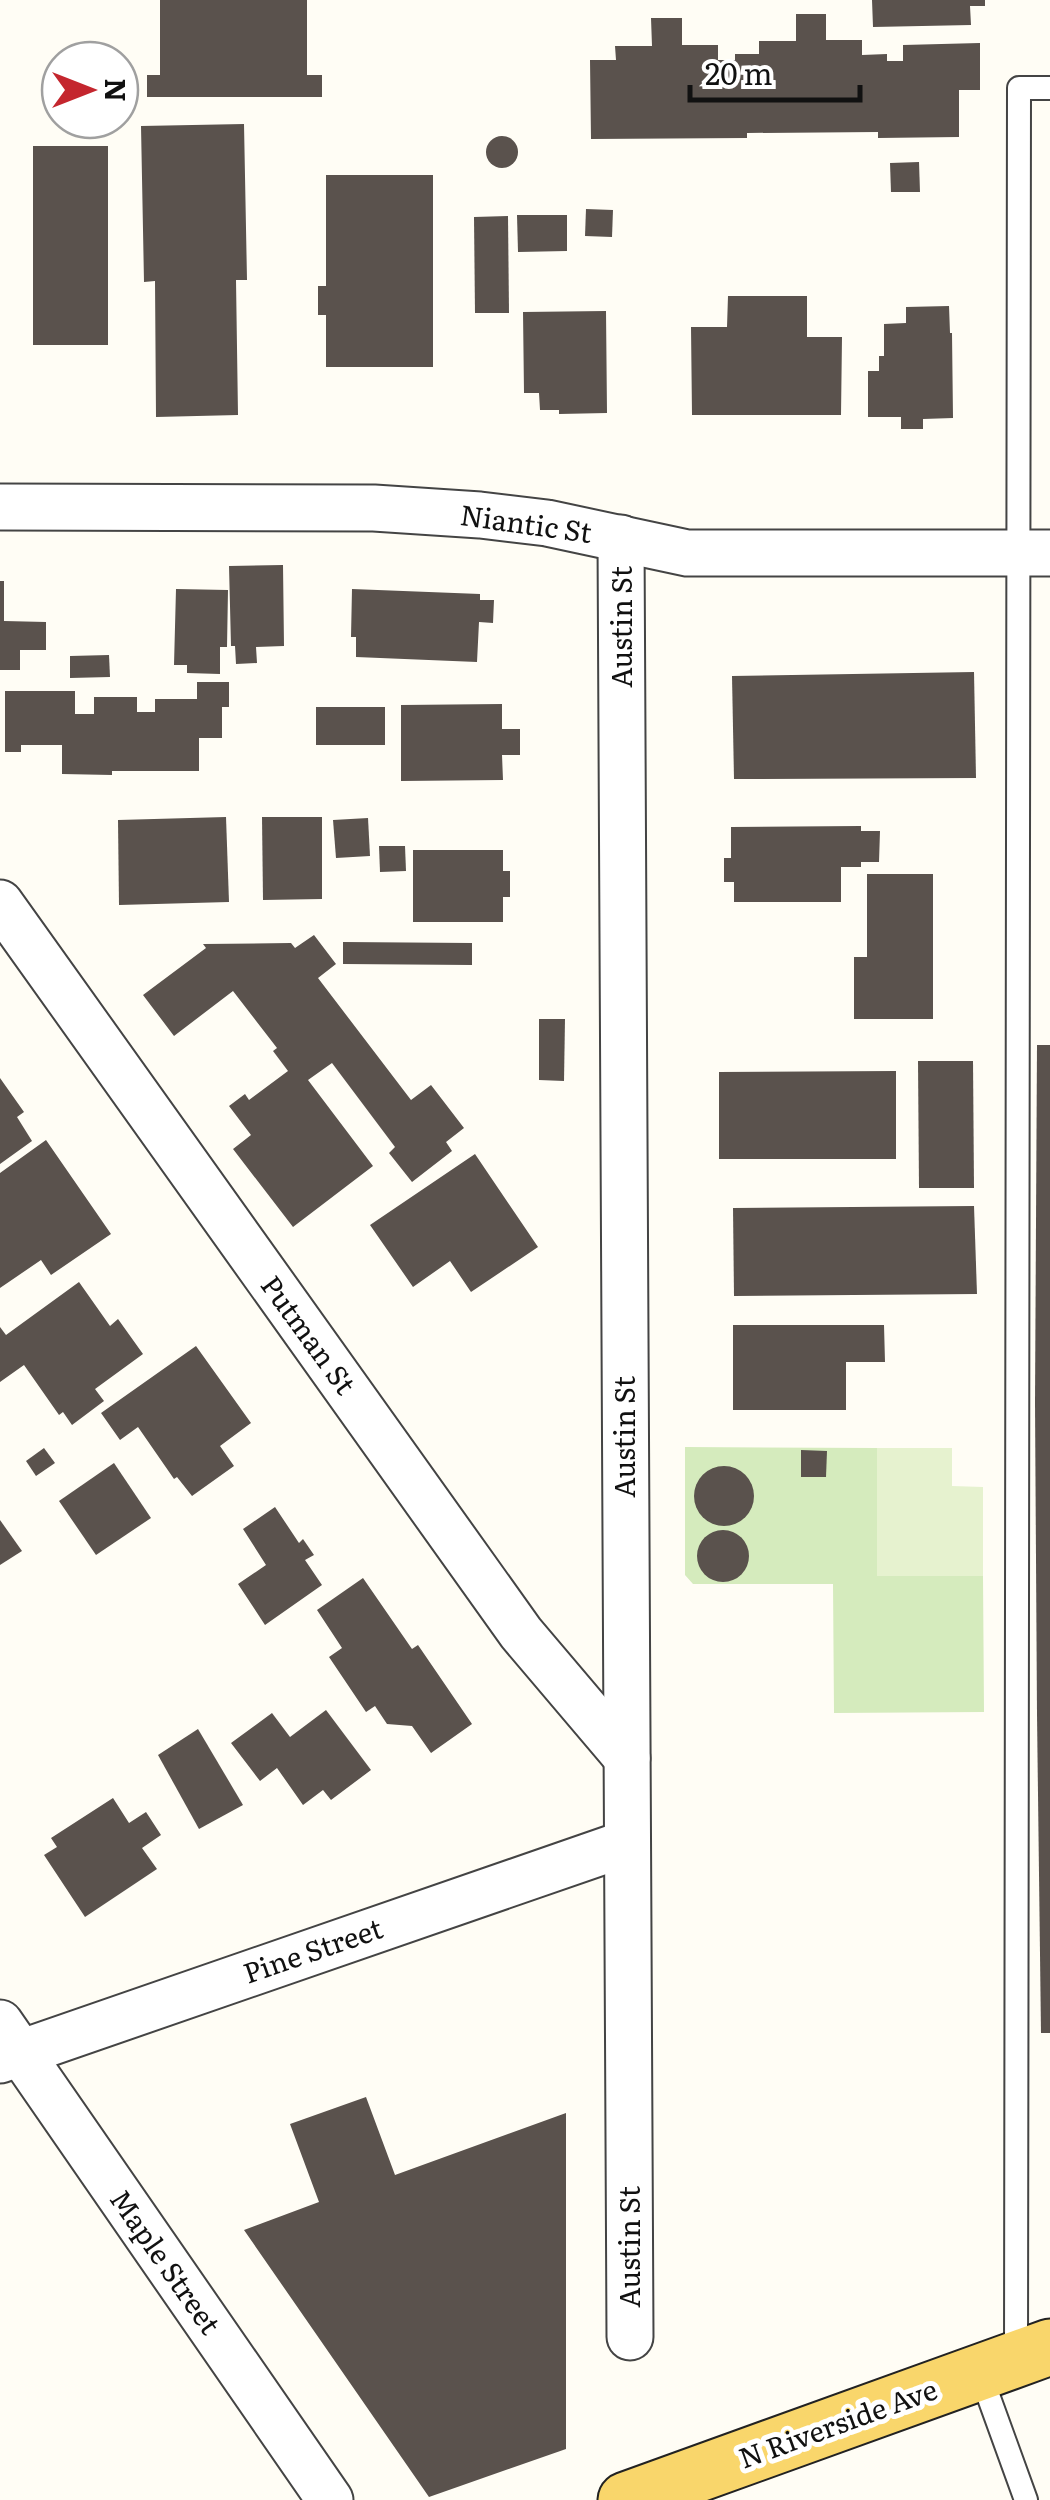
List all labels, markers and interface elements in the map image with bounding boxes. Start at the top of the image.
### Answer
north arrow [40,40,140,140]
scale bar [690,40,860,102]
text: 20 m [705,50,773,94]
text: N [96,78,138,102]
street label: Niantic St [458,492,595,552]
street label: Austin St [599,565,641,688]
street label: Putman St [252,1265,368,1403]
street label: Austin St [602,1375,644,1498]
street label: Pine Street [237,1905,388,1993]
street label: Maple Street [101,2180,233,2342]
street label: Austin St [607,2185,649,2308]
street label: N Riverside Ave [732,2367,942,2478]

